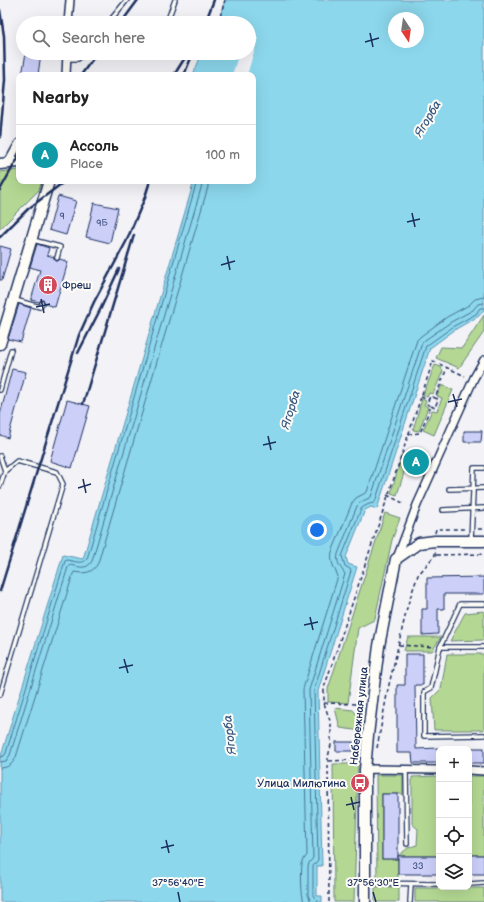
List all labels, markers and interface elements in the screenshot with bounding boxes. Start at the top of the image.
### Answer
north arrow [388,12,424,48]
search box [16,16,256,60]
icon: search [30,27,52,49]
text: Search here [62,29,145,48]
text: Nearby [32,88,89,108]
water label: Ягорба [411,98,445,141]
text: Ассоль [70,137,119,156]
text: A [41,147,49,163]
text: 100 m [205,147,240,163]
text: Place [70,156,103,172]
house number: 9 [59,211,65,222]
house number: 9Б [96,218,108,229]
building icon: Фреш [37,274,59,296]
place label: Фреш [62,279,91,292]
water label: Ягорба [278,389,304,432]
pin: A [403,447,429,477]
your location [307,520,327,540]
street label: Набережная улица [347,666,371,766]
water label: Ягорба [220,714,240,757]
map controls [436,746,472,890]
button: + [436,746,472,782]
bus stop icon: Улица Милютина [349,772,371,794]
place label: Улица Милютина [257,777,346,790]
button: − [436,782,472,818]
button: locate [436,818,472,854]
button: layers [436,854,472,890]
house number: 33 [412,861,424,872]
text: 37°56'40"E [152,877,204,889]
text: 37°56'30"E [347,877,399,889]

